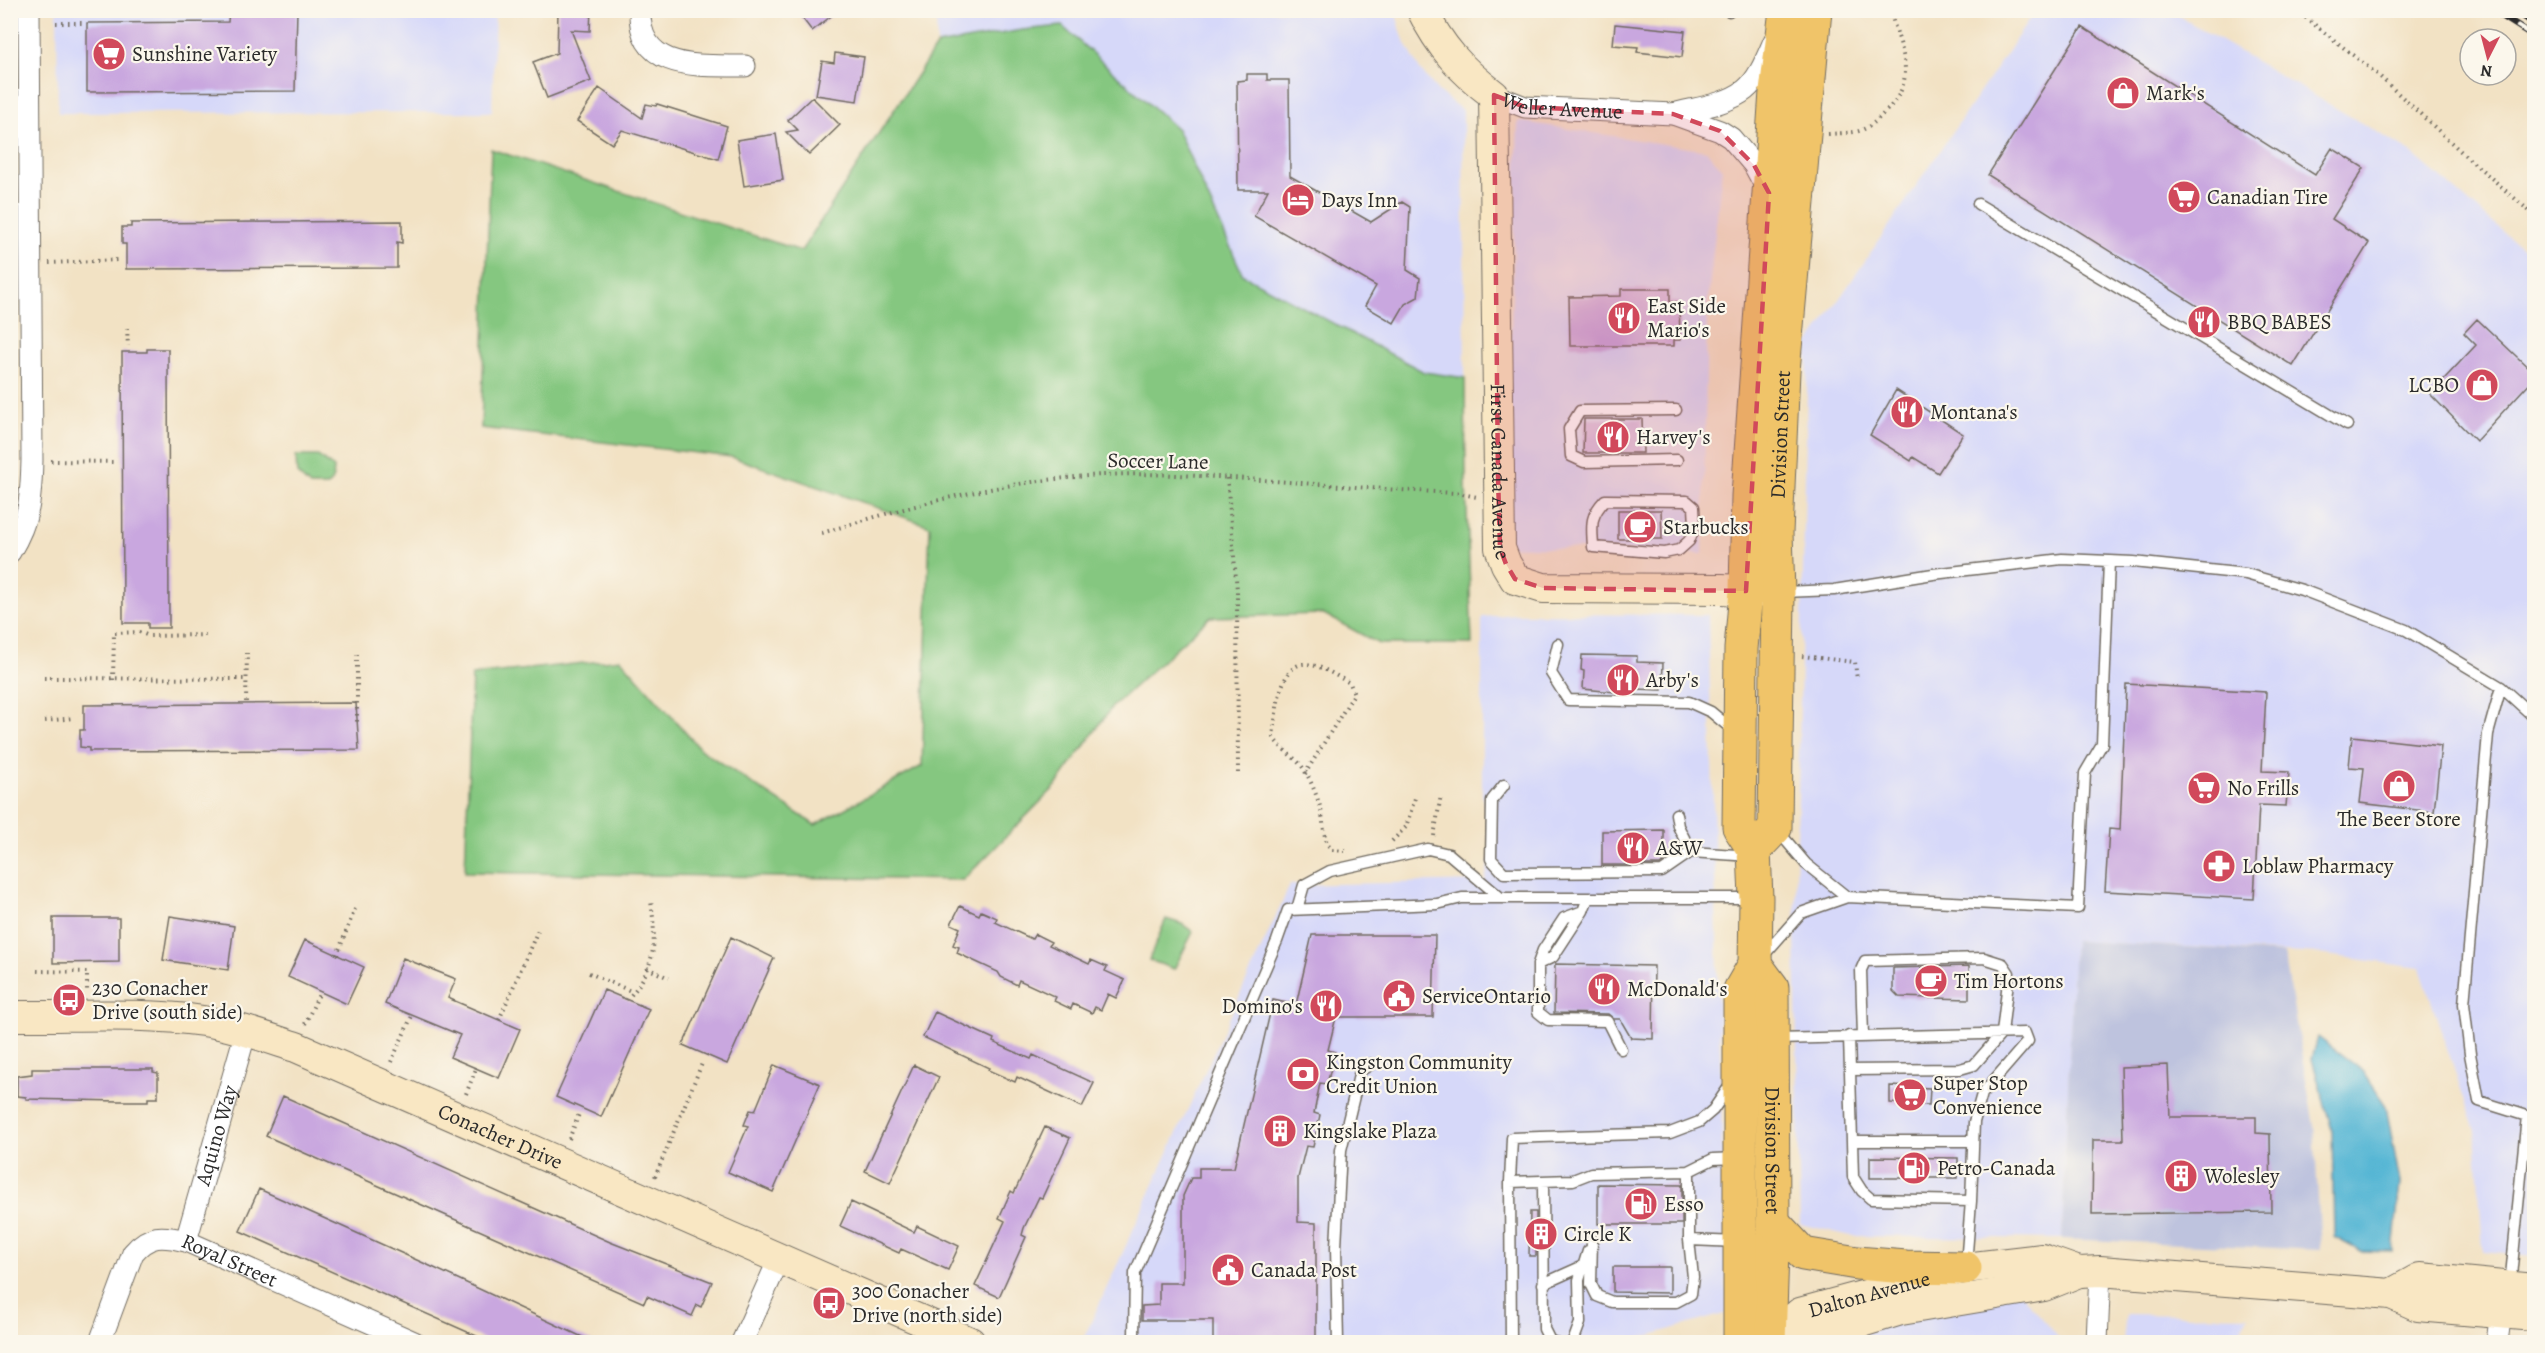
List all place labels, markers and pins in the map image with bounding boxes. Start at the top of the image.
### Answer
supermarket icon: Sunshine Variety [91,36,127,72]
place label: Sunshine Variety [132,40,278,68]
shop icon: Mark's [2105,75,2141,111]
place label: Mark's [2146,79,2205,107]
supermarket icon: Canadian Tire [2166,179,2202,215]
hotel icon: Days Inn [1280,182,1316,218]
place label: Canadian Tire [2207,183,2328,211]
place label: Days Inn [1321,186,1398,214]
place label: East Side Mario's [1647,292,1726,344]
restaurant icon: East Side Mario's [1606,300,1642,336]
restaurant icon: BBQ BABES [2186,304,2222,340]
place label: BBQ BABES [2227,308,2332,336]
shop icon: LCBO [2464,367,2500,403]
place label: LCBO [2408,371,2459,399]
restaurant icon: Montana's [1889,394,1925,430]
place label: Montana's [1930,398,2018,426]
restaurant icon: Harvey's [1595,419,1631,455]
place label: Harvey's [1636,423,1711,451]
cafe icon: Starbucks [1622,509,1658,545]
place label: Starbucks [1663,513,1749,541]
restaurant icon: Arby's [1605,662,1641,698]
place label: Arby's [1645,666,1699,694]
shop icon: The Beer Store [2381,768,2417,804]
supermarket icon: No Frills [2186,770,2222,806]
place label: No Frills [2227,774,2299,802]
place label: The Beer Store [2337,805,2461,833]
restaurant icon: A&W [1615,830,1651,866]
place label: A&W [1655,834,1703,862]
pharmacy icon: Loblaw Pharmacy [2201,848,2237,884]
place label: Loblaw Pharmacy [2242,852,2394,880]
cafe icon: Tim Hortons [1913,963,1949,999]
place label: Tim Hortons [1954,967,2064,995]
restaurant icon: McDonald's [1586,971,1622,1007]
place label: 230 Conacher Drive (south side) [92,974,242,1026]
place label: McDonald's [1627,975,1728,1003]
public building icon: ServiceOntario [1381,978,1417,1014]
bus stop icon: 230 Conacher Drive (south side) [51,982,87,1018]
place label: ServiceOntario [1422,982,1551,1010]
restaurant icon: Domino's [1308,988,1344,1024]
place label: Domino's [1222,992,1303,1020]
place label: Kingston Community Credit Union [1326,1048,1512,1100]
bank icon: Kingston Community Credit Union [1285,1056,1321,1092]
place label: Super Stop Convenience [1933,1069,2042,1121]
supermarket icon: Super Stop Convenience [1892,1077,1928,1113]
building icon: Kingslake Plaza [1262,1113,1298,1149]
place label: Kingslake Plaza [1303,1117,1437,1145]
fuel station icon: Petro-Canada [1896,1150,1932,1186]
place label: Petro-Canada [1937,1154,2056,1182]
building icon: Wolesley [2163,1158,2199,1194]
place label: Wolesley [2203,1162,2280,1190]
fuel station icon: Esso [1623,1186,1659,1222]
place label: Esso [1664,1190,1704,1218]
building icon: Circle K [1523,1216,1559,1252]
place label: Circle K [1564,1220,1631,1248]
public building icon: Canada Post [1210,1252,1246,1288]
place label: Canada Post [1251,1256,1357,1284]
place label: 300 Conacher Drive (north side) [852,1277,1002,1329]
bus stop icon: 300 Conacher Drive (north side) [811,1285,847,1321]

